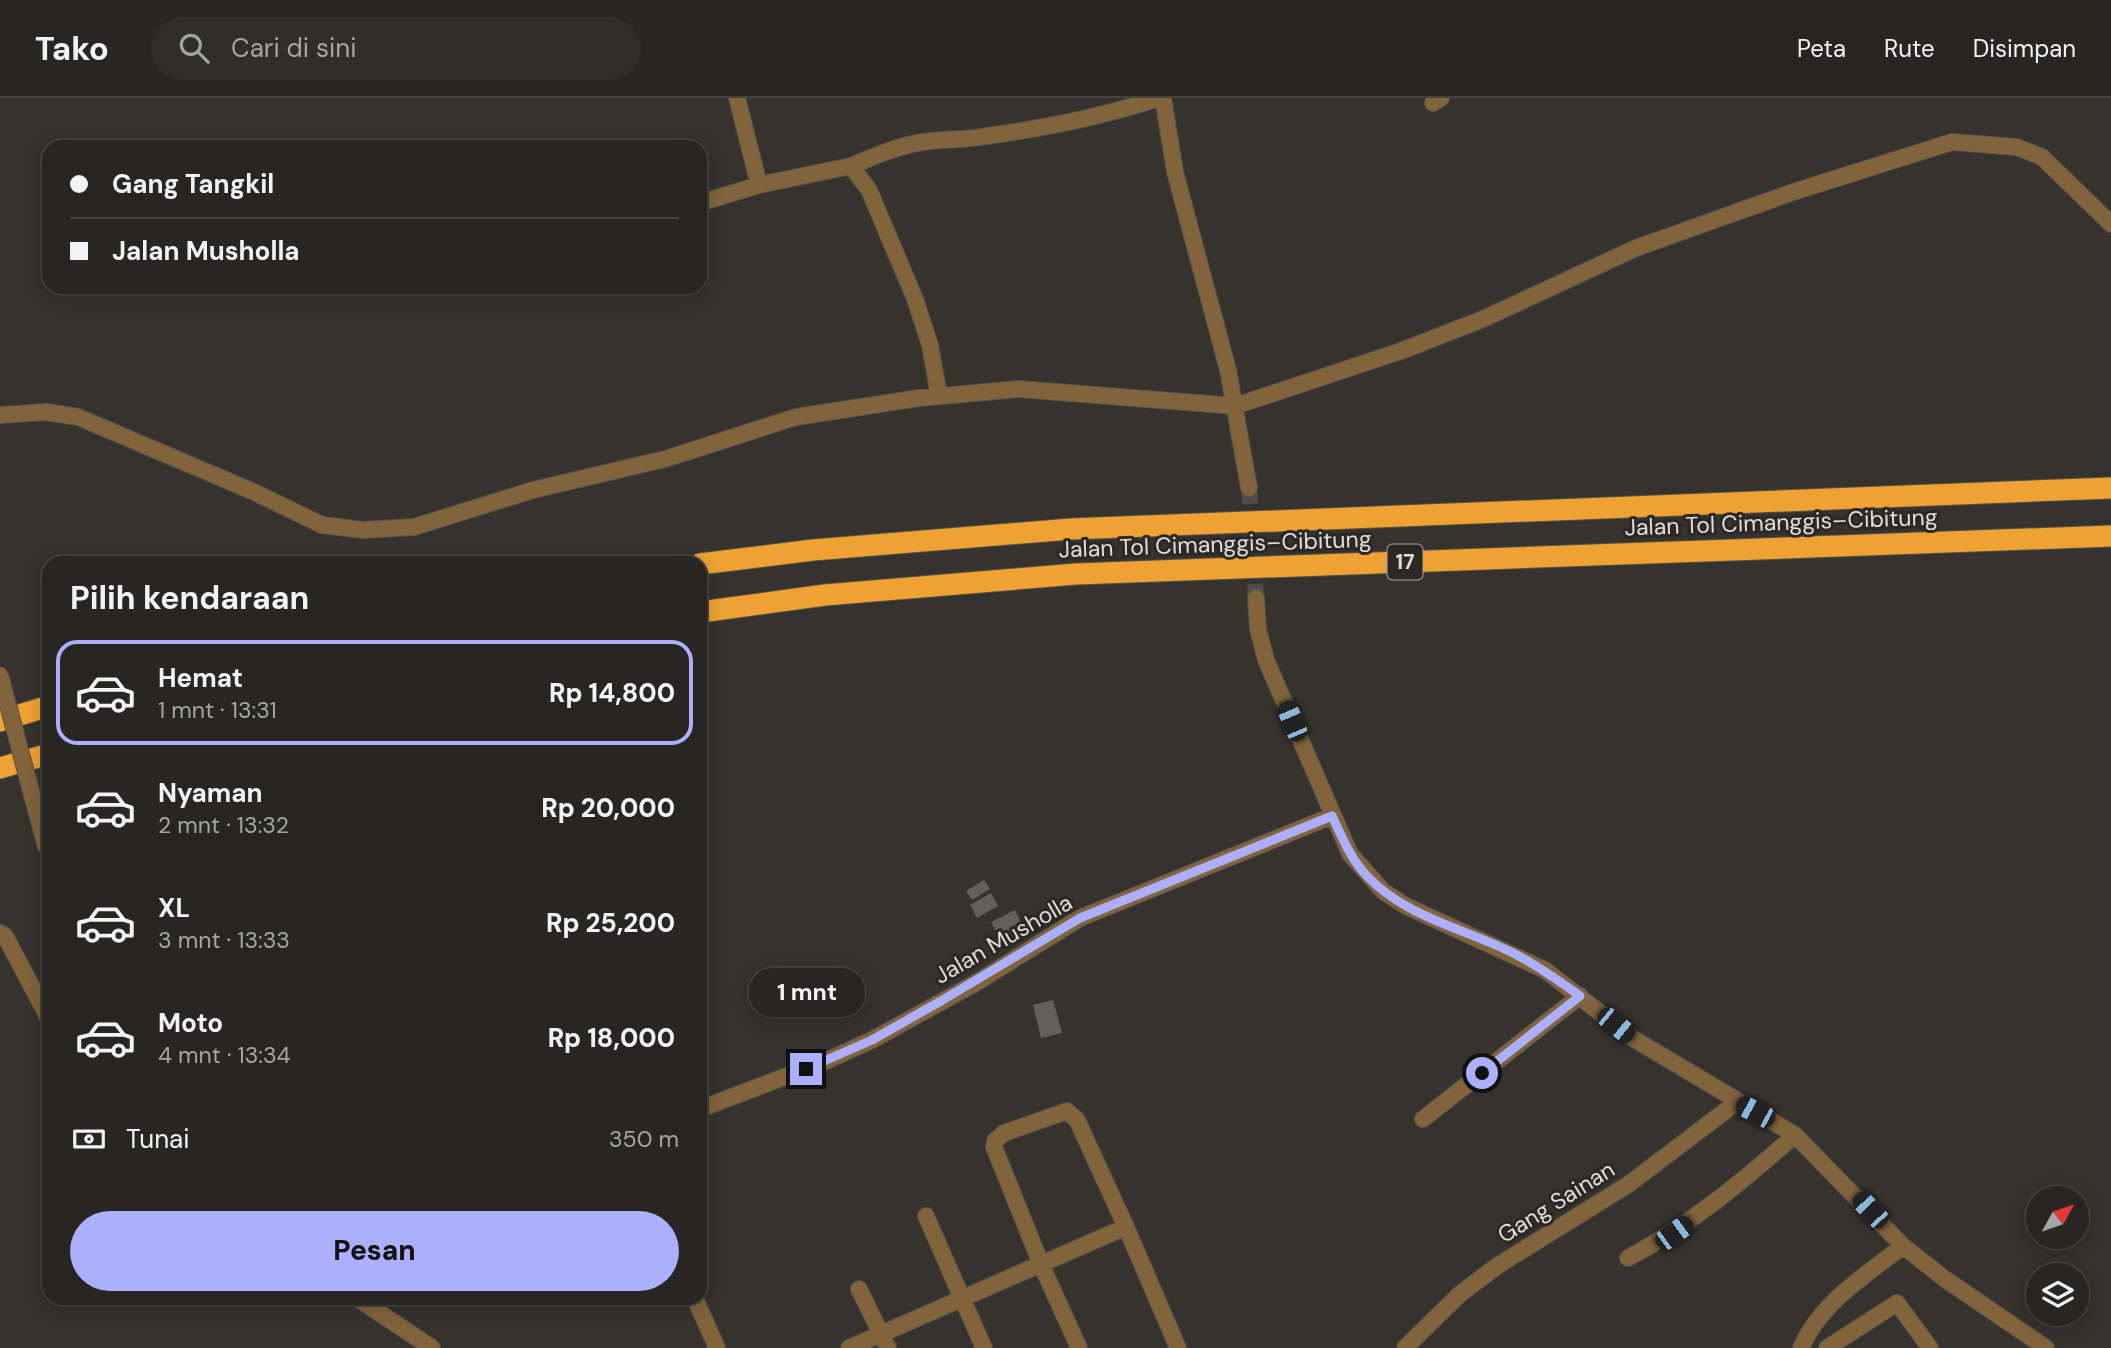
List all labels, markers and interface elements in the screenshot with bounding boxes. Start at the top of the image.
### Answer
search box [151,17,641,80]
text: Tako [35,27,109,70]
icon: search [175,29,213,67]
text: Cari di sini [231,31,356,65]
text: Peta [1797,33,1846,64]
text: Rute [1884,33,1935,64]
text: Disimpan [1973,33,2076,64]
text: Gang Tangkil [112,167,274,201]
text: Jalan Musholla [112,234,300,268]
street label: Jalan Tol Cimanggis–Cibitung [1624,502,1938,542]
street label: Jalan Tol Cimanggis–Cibitung [1058,524,1372,564]
road number: 17 [1388,545,1422,580]
text: Pilih kendaraan [70,577,309,619]
icon: car [74,661,137,724]
text: Hemat [158,661,243,695]
text: Rp 14,800 [549,676,675,710]
text: 1 mnt · 13:31 [158,695,277,725]
car [1275,698,1310,744]
icon: car [74,776,137,839]
text: Nyaman [158,776,263,810]
text: Rp 20,000 [541,791,675,825]
text: 2 mnt · 13:32 [158,810,289,840]
street label: Jalan Musholla [929,887,1077,991]
icon: car [74,891,137,954]
text: XL [158,891,190,925]
text: Rp 25,200 [546,906,675,940]
text: 3 mnt · 13:33 [158,925,290,955]
callout: 1 mnt [748,968,864,1016]
text: 1 mnt [777,977,837,1007]
car [1594,1004,1639,1046]
icon: car [74,1006,137,1069]
text: Moto [158,1006,223,1040]
text: Rp 18,000 [548,1021,675,1055]
text: 4 mnt · 13:34 [158,1040,291,1070]
route end [790,1053,822,1085]
route start [1466,1057,1498,1089]
car [1732,1093,1779,1131]
icon: cash [70,1120,108,1158]
text: Tunai [126,1122,190,1156]
text: 350 m [609,1124,679,1154]
street label: Gang Sainan [1492,1154,1620,1250]
north arrow [2026,1186,2090,1250]
map controls [2026,1186,2089,1326]
car [1848,1187,1893,1233]
button: Pesan [70,1211,679,1291]
car [1651,1212,1698,1254]
button: layers [2026,1263,2089,1326]

